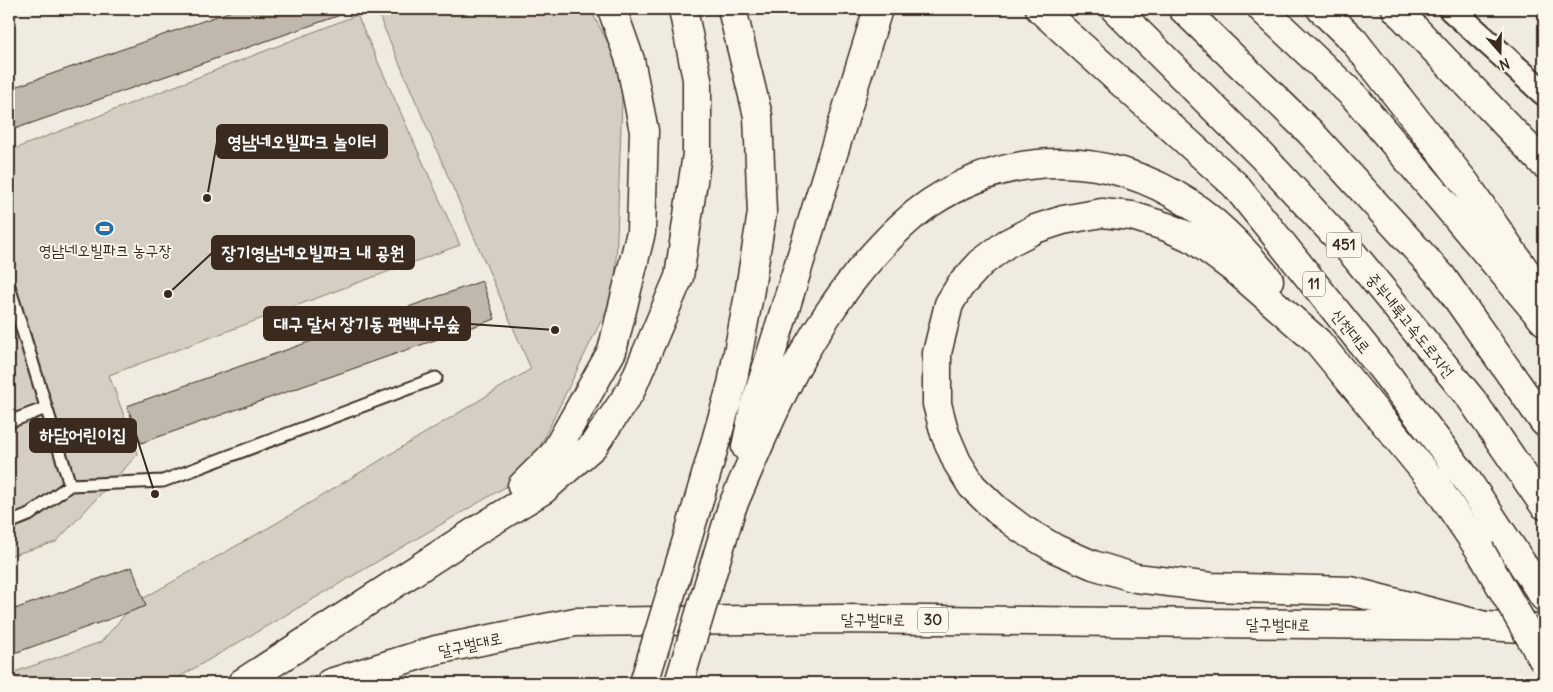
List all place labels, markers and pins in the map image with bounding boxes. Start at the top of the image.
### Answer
callout: 영남네오빌파크 놀이터 [217,125,387,158]
sports icon: 영남네오빌파크 농구장 [95,218,115,238]
callout: 장기영남네오빌파크 내 공원 [212,236,414,269]
place label: 영남네오빌파크 농구장 [39,240,171,260]
callout: 대구 달서 장기동 편백나무숲 [264,307,470,340]
callout: 하담어린이집 [30,419,136,452]

